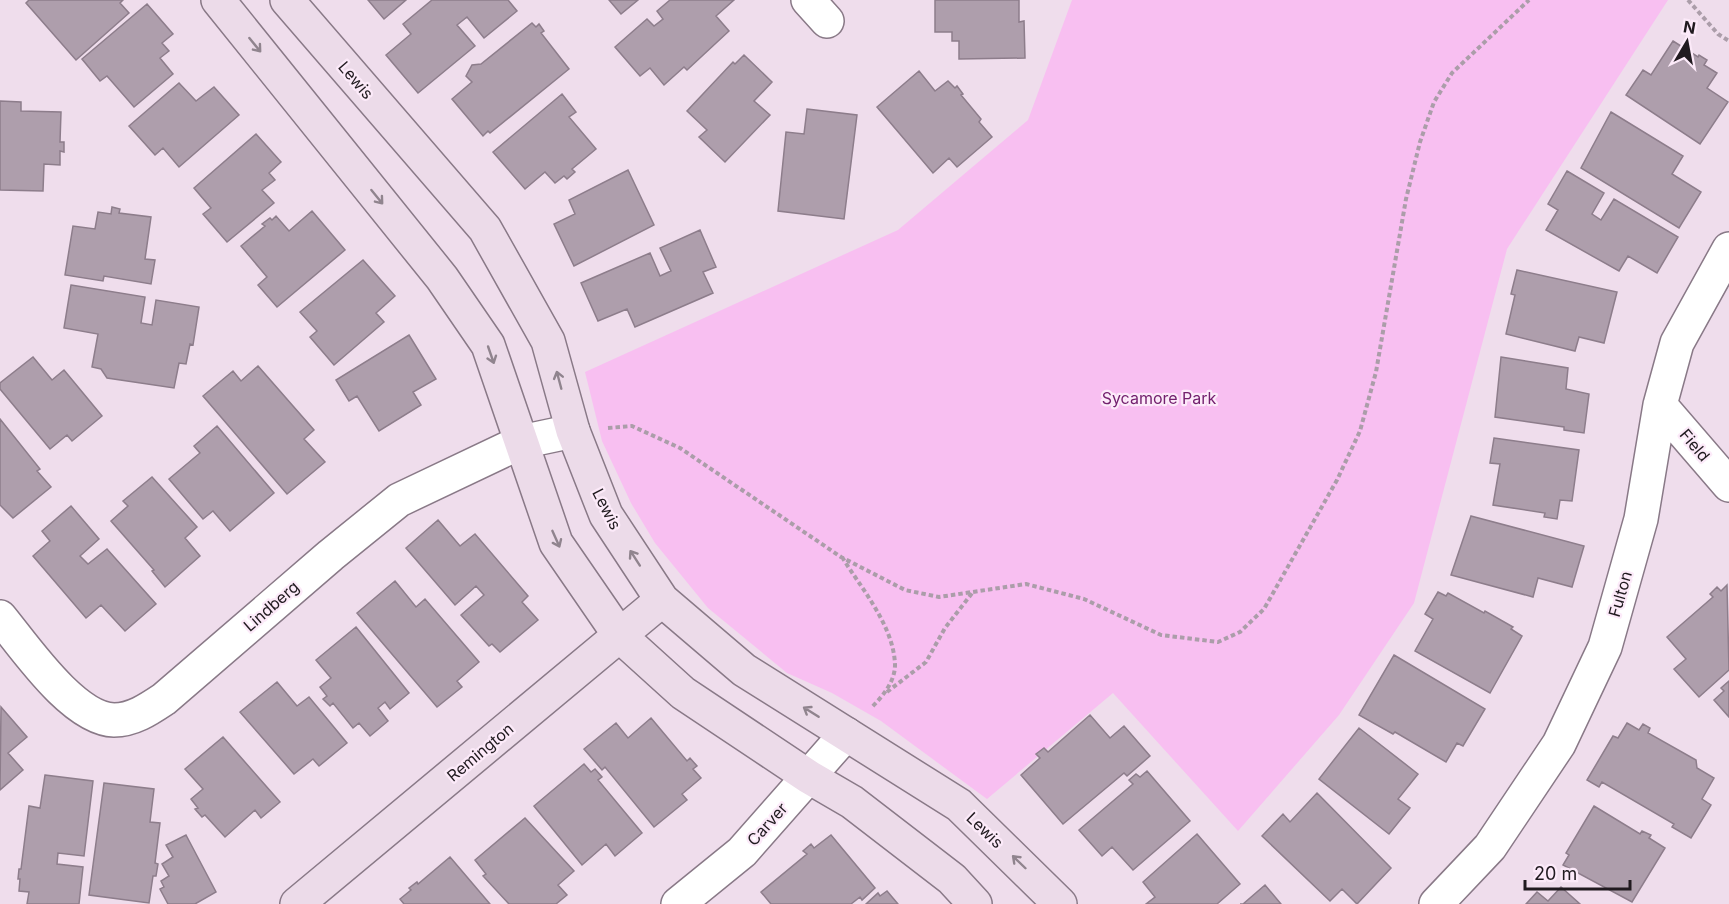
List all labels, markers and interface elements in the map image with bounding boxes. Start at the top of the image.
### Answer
north arrow [1657,12,1717,72]
text: N [1682,16,1697,38]
one-way arrow [249,37,262,53]
street label: Lewis [334,57,378,103]
one-way arrow [371,189,384,205]
one-way arrow [487,345,498,364]
one-way arrow [553,371,564,390]
park label: Sycamore Park [1102,388,1217,408]
street label: Field [1676,425,1714,465]
street label: Lewis [588,485,626,533]
one-way arrow [550,529,562,547]
one-way arrow [629,550,641,567]
street label: Fulton [1604,569,1636,619]
street label: Lindberg [239,577,303,635]
one-way arrow [803,705,820,717]
street label: Remington [443,718,517,786]
street label: Carver [743,798,791,850]
street label: Lewis [962,808,1008,852]
scale bar [1525,853,1630,891]
one-way arrow [1012,855,1027,870]
text: 20 m [1534,863,1577,884]

